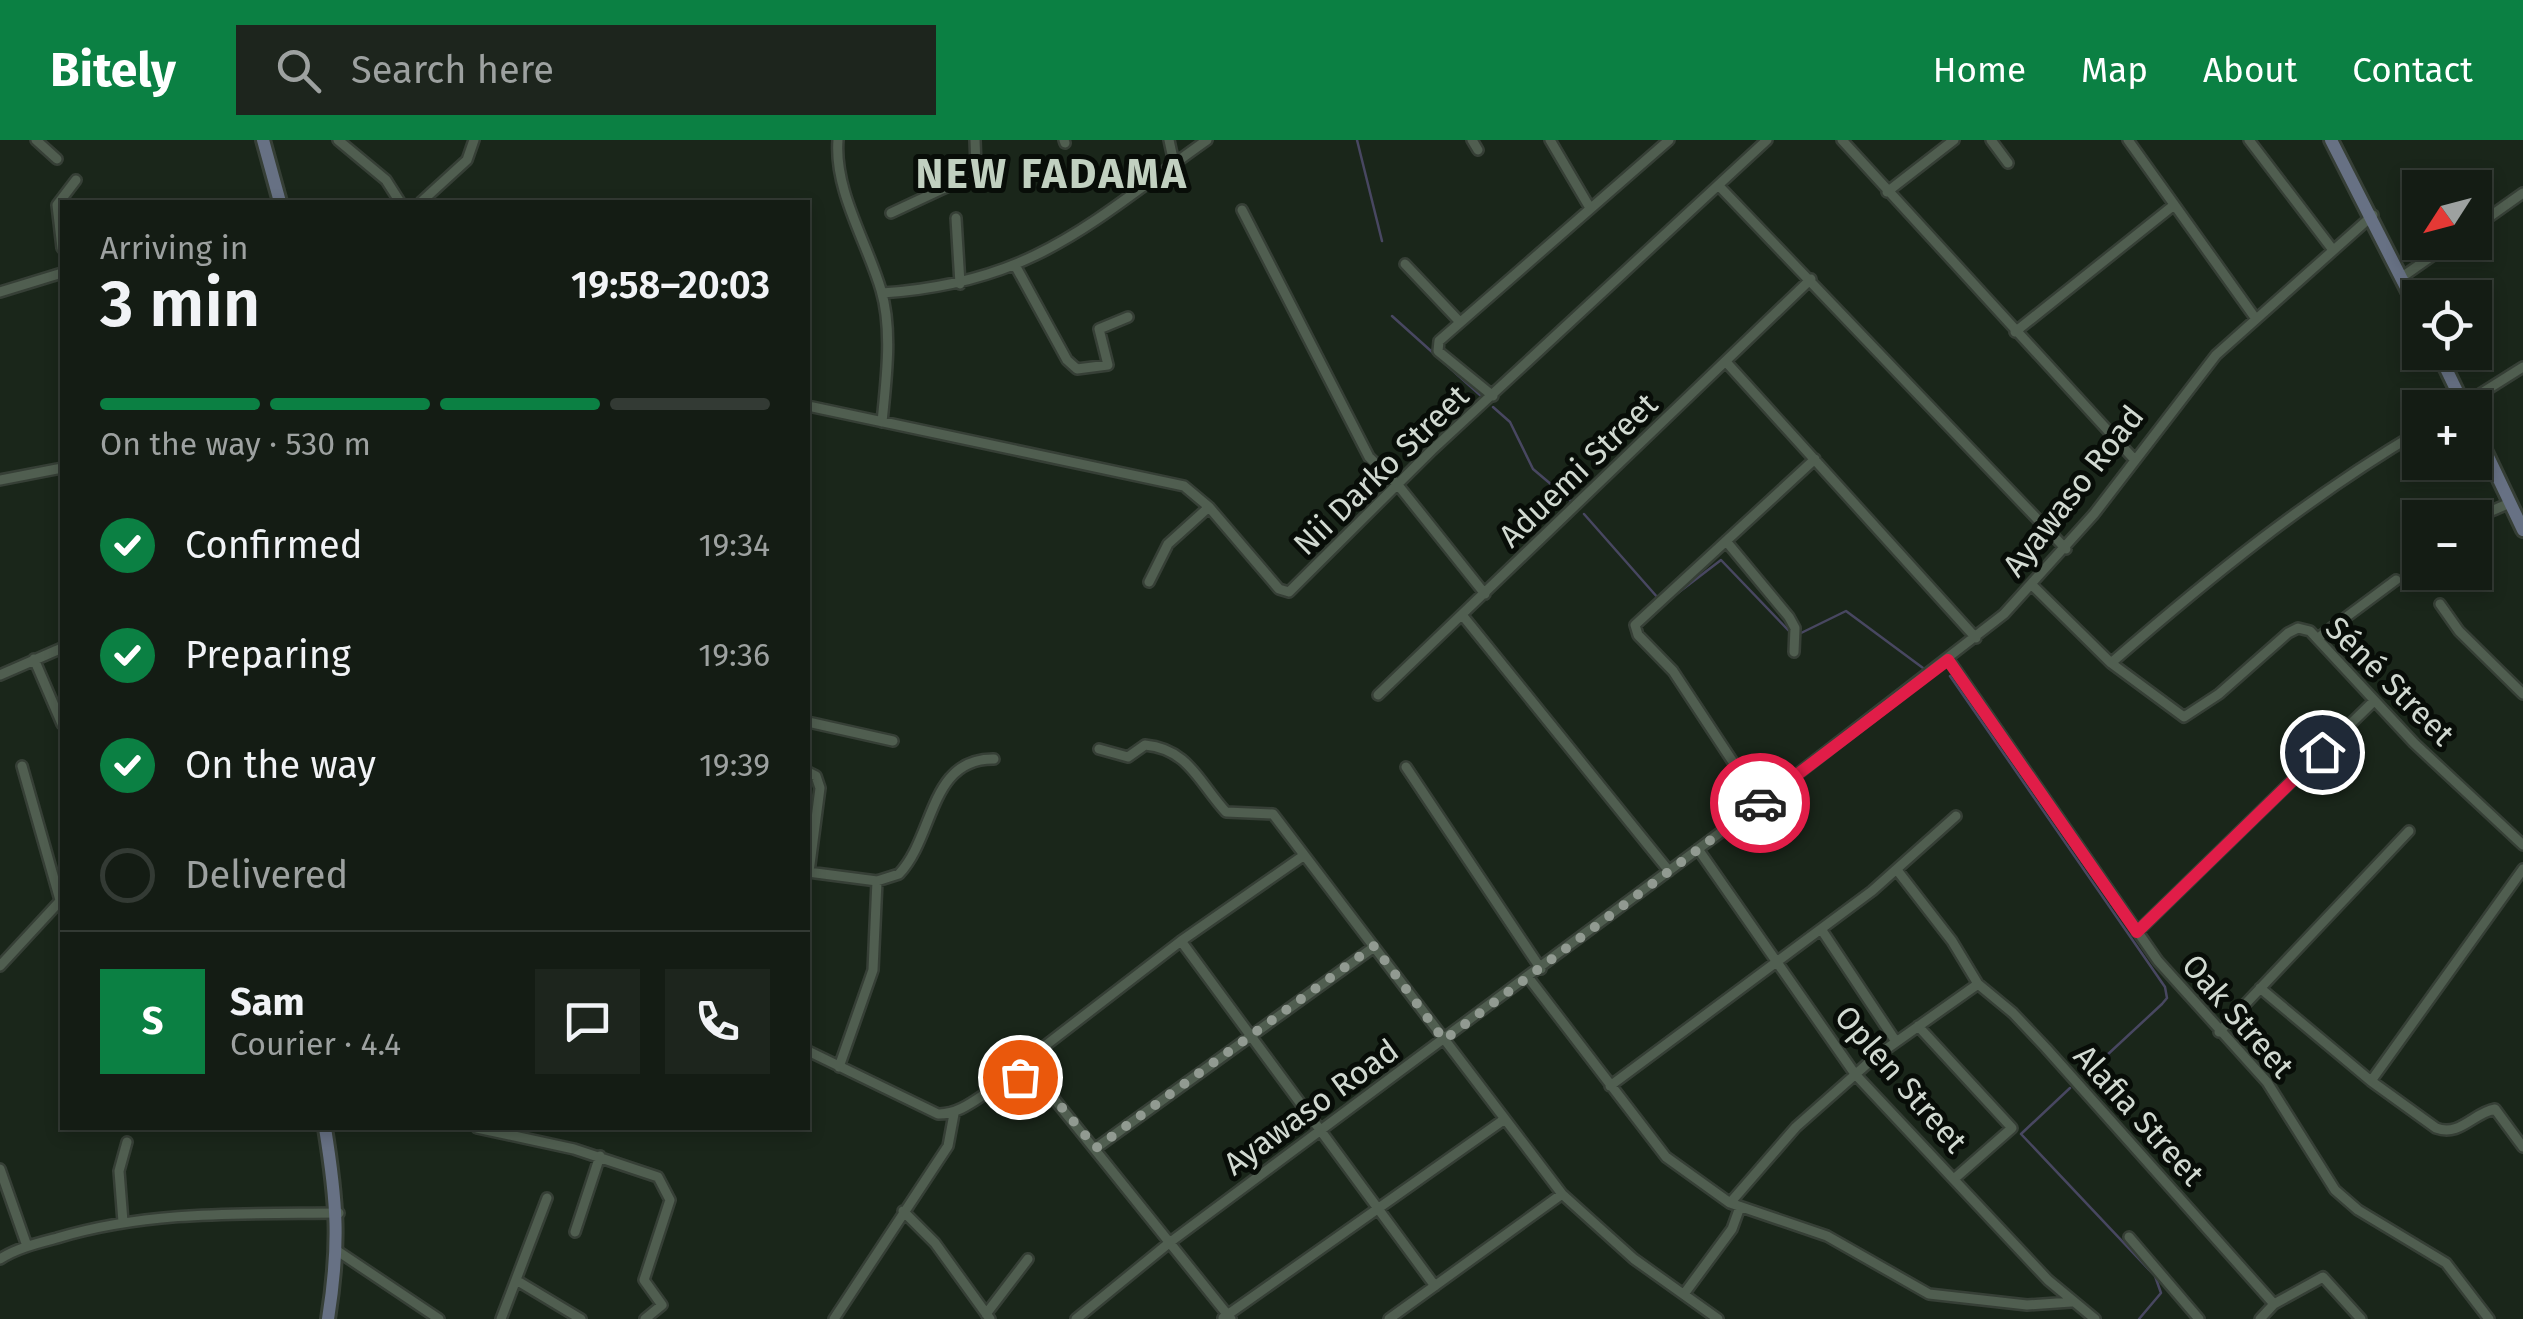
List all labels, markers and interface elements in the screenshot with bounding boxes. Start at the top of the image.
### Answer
search box [236,25,936,115]
text: Bitely [50,41,176,99]
icon: search [271,43,326,98]
text: Search here [351,47,554,93]
text: Home [1933,49,2026,91]
text: Map [2081,49,2148,91]
text: About [2203,49,2297,91]
text: Contact [2352,49,2473,91]
district label: NEW FADAMA [915,149,1189,199]
north arrow [2402,170,2492,260]
map controls [2402,170,2492,590]
text: Arriving in [100,229,248,267]
text: 19:58–20:03 [571,262,770,308]
text: 3 min [100,265,260,343]
button: locate [2402,280,2492,370]
street label: Nii Darko Street [1286,377,1477,563]
street label: Aduemi Street [1491,385,1665,555]
button: + [2402,390,2492,480]
street label: Ayawaso Road [1994,398,2152,584]
text: On the way · 530 m [100,425,371,463]
button: − [2402,500,2492,590]
icon: check [100,518,155,573]
text: Confirmed [185,522,363,568]
text: 19:34 [699,526,770,564]
street label: Séné Street [2318,609,2463,754]
icon: check [100,628,155,683]
text: Preparing [185,632,351,678]
text: 19:36 [698,636,770,674]
pin [2280,710,2365,795]
icon: home [2295,725,2350,780]
icon: check [100,738,155,793]
text: On the way [185,742,376,788]
text: 19:39 [699,746,770,784]
courier [1710,753,1810,853]
icon: car [1733,776,1788,831]
text: Delivered [185,852,348,898]
street label: Oak Street [2174,947,2302,1086]
button: chat [535,969,640,1074]
button: phone [665,969,770,1074]
text: Sam [230,979,305,1025]
text: S [142,998,163,1044]
street label: Oplen Street [1827,998,1975,1160]
text: Courier · 4.4 [230,1025,401,1063]
street label: Ayawaso Road [1216,1031,1406,1183]
pin [978,1035,1063,1120]
street label: Alafia Street [2066,1037,2212,1193]
icon: bag [993,1050,1048,1105]

